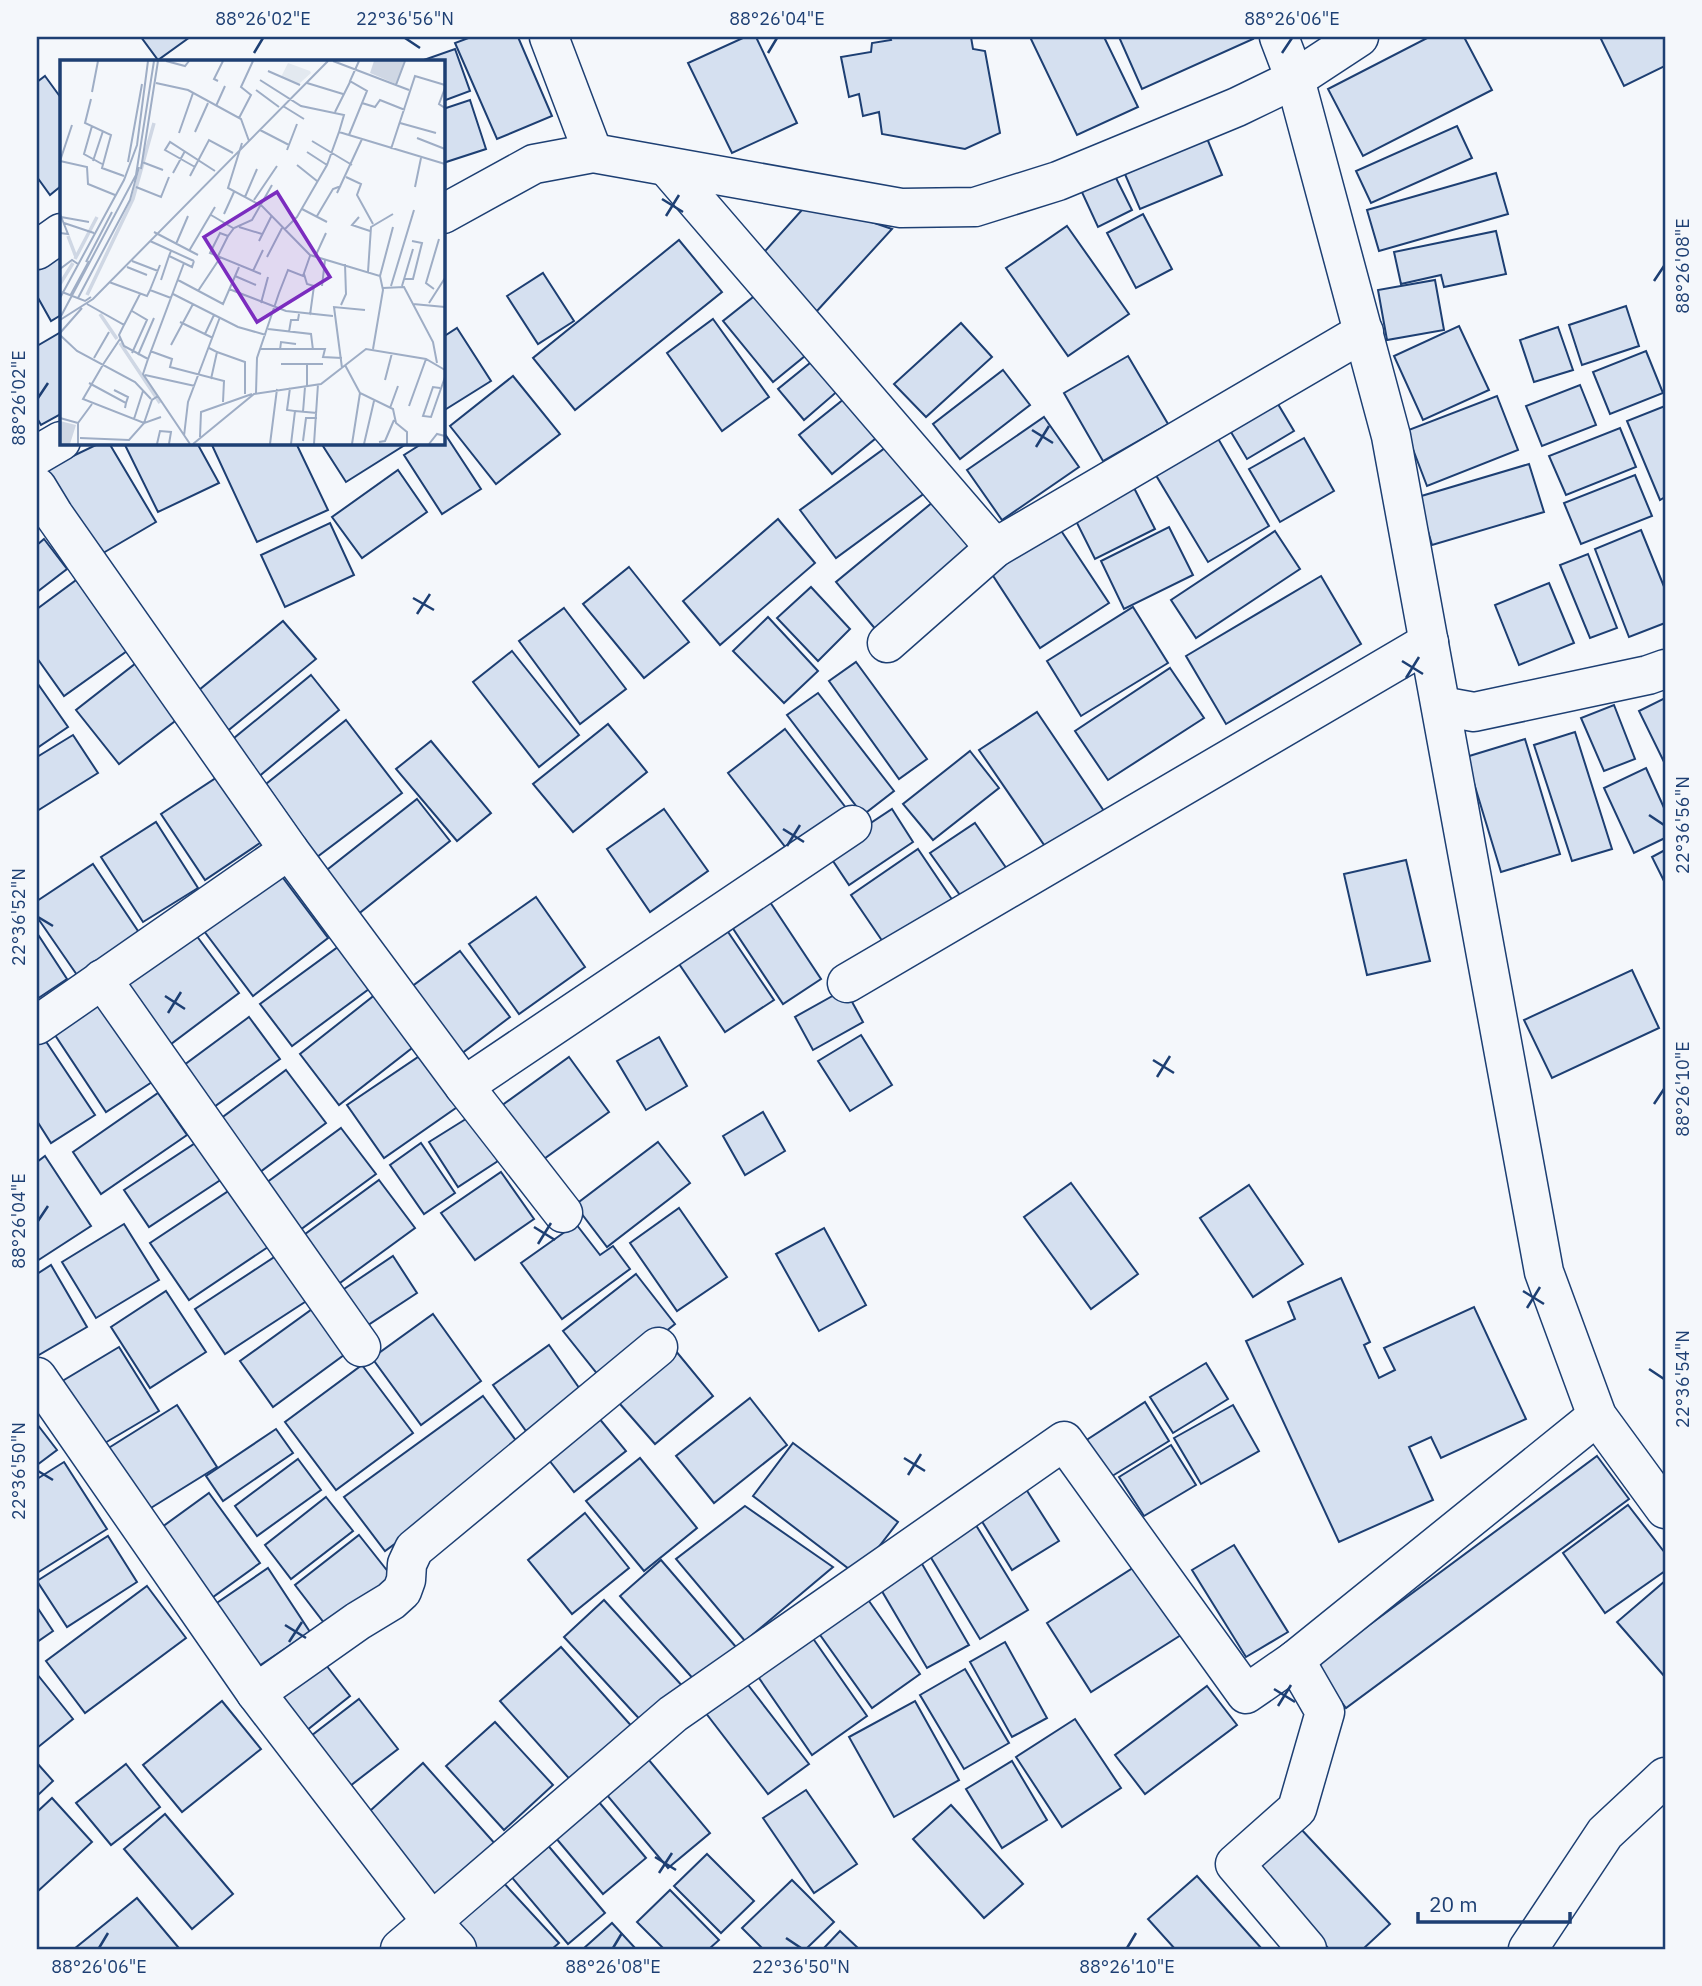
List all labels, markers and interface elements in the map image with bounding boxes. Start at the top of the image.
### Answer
text: 88°26'02"E [215,7,311,30]
text: 22°36'56"N [356,7,454,30]
text: 88°26'04"E [729,7,825,30]
text: 88°26'06"E [1244,7,1340,30]
inset map [60,60,444,444]
text: 88°26'08"E [1671,218,1694,314]
text: 88°26'02"E [7,350,30,446]
text: 22°36'56"N [1671,776,1694,874]
text: 22°36'52"N [7,868,30,966]
text: 88°26'10"E [1671,1041,1694,1137]
text: 88°26'04"E [7,1173,30,1269]
text: 22°36'54"N [1671,1330,1694,1428]
text: 22°36'50"N [7,1422,30,1520]
scale bar [1418,1881,1571,1925]
text: 20 m [1429,1890,1478,1918]
text: 88°26'06"E [51,1955,147,1978]
text: 88°26'08"E [565,1955,661,1978]
text: 22°36'50"N [752,1955,850,1978]
text: 88°26'10"E [1079,1955,1175,1978]

